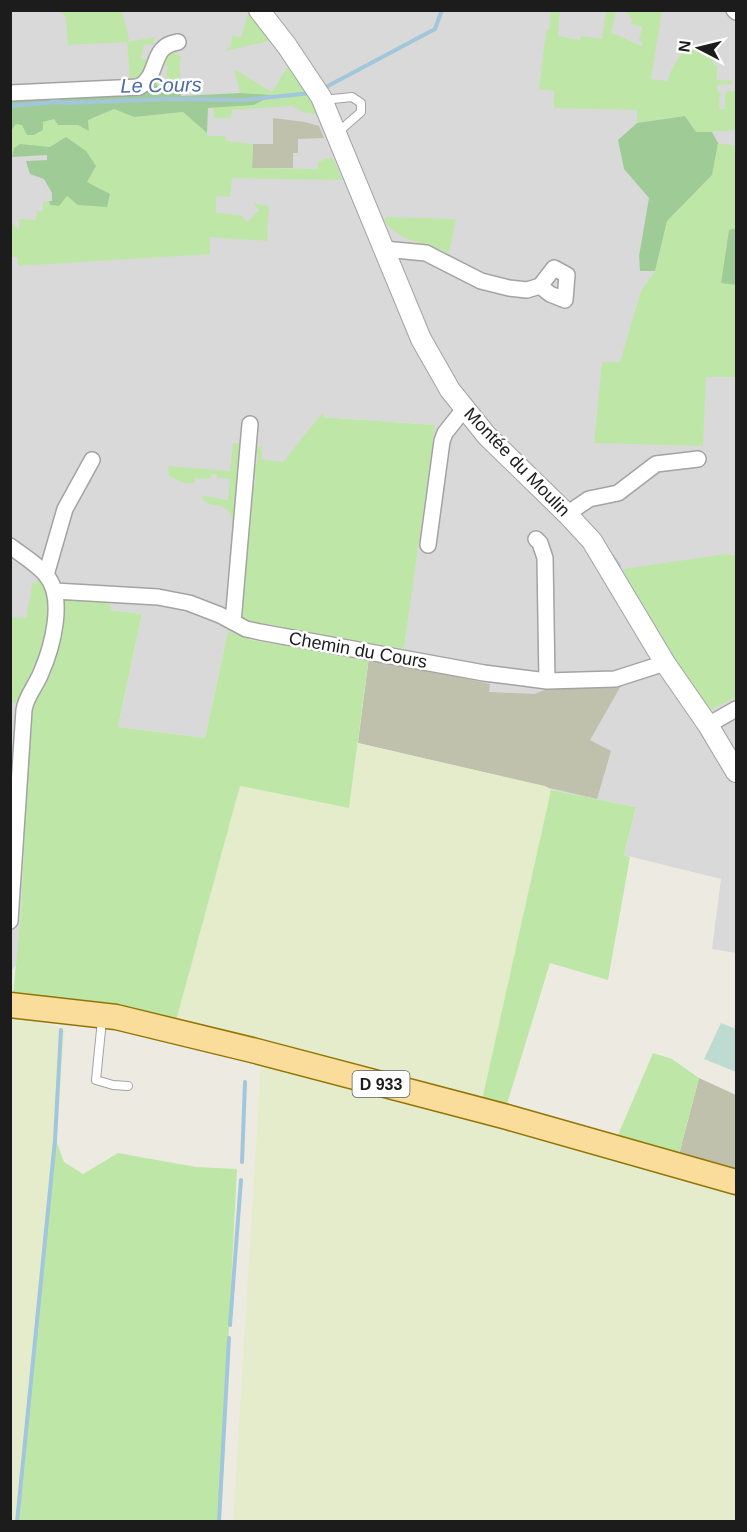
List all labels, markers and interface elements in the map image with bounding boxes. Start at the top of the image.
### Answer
north arrow [669,18,729,78]
text: N [675,39,694,53]
water label: Le Cours [120,73,202,97]
street label: Montée du Moulin [460,404,574,520]
street label: Chemin du Cours [287,628,429,672]
road number: D 933 [352,1071,410,1097]

